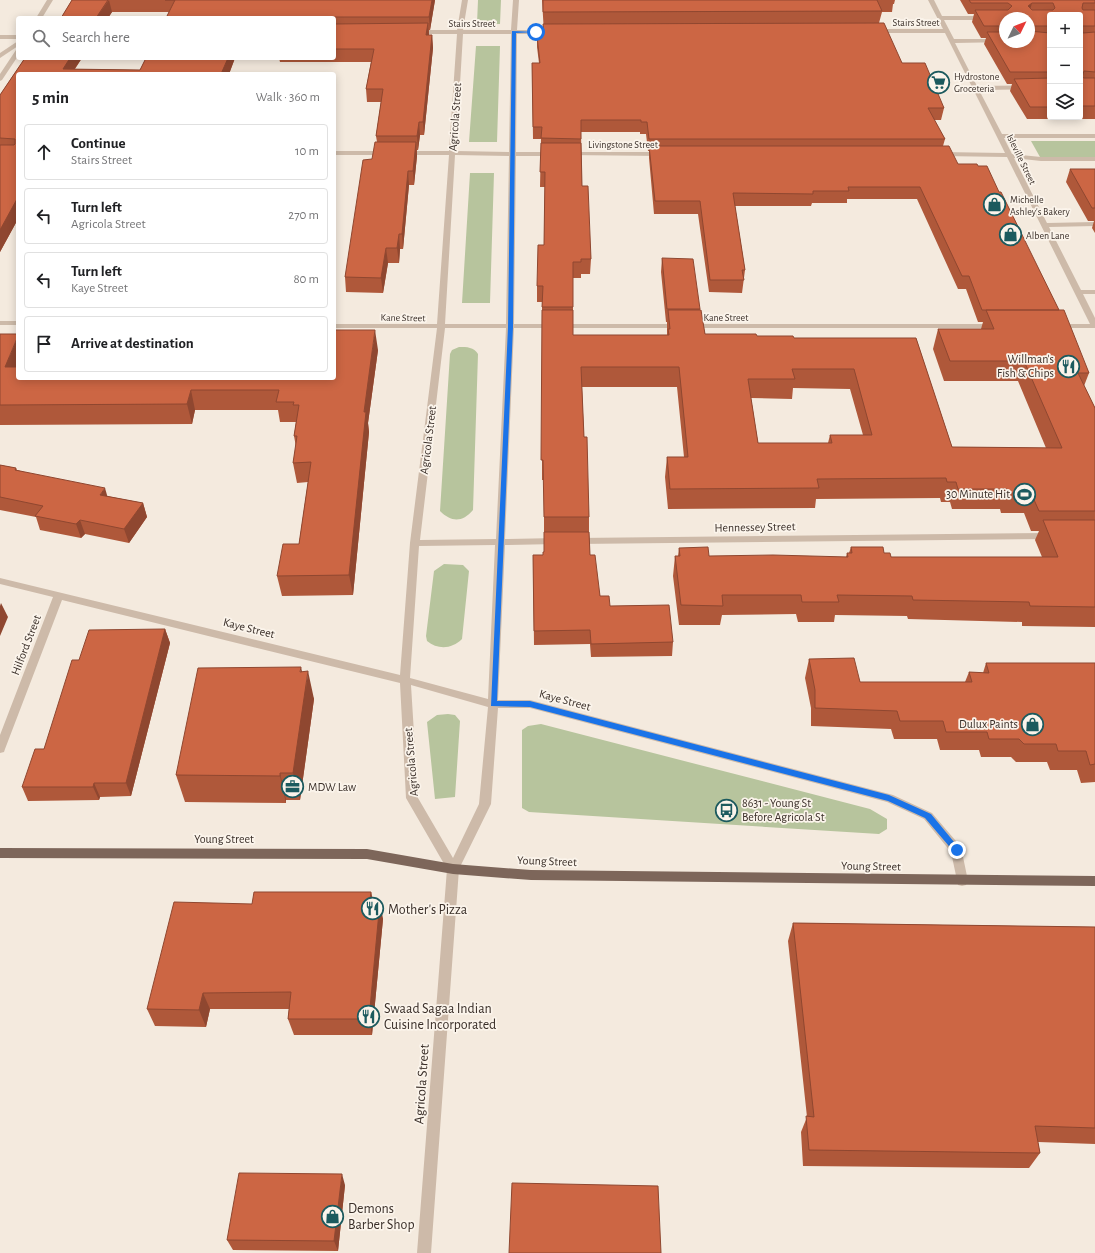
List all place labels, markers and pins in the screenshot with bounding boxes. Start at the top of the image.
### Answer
supermarket icon: Hydrostone Groceteria [925,69,951,95]
place label: Hydrostone Groceteria [954,72,1000,94]
shop icon: Michelle Ashley's Bakery [981,192,1007,218]
place label: Michelle Ashley's Bakery [1010,195,1070,217]
shop icon: Alben Lane [997,222,1023,248]
place label: Alben Lane [1026,231,1070,241]
place label: Willman's Fish & Chips [997,353,1054,379]
restaurant icon: Willman's Fish & Chips [1056,353,1082,379]
sports icon: 30 Minute Hit [1012,481,1038,507]
place label: 30 Minute Hit [946,488,1010,500]
shop icon: Dulux Paints [1020,711,1046,737]
place label: Dulux Paints [959,718,1018,730]
office icon: MDW Law [279,774,305,800]
place label: MDW Law [308,781,356,793]
bus stop icon: 8631 - Young St Before Agricola St [713,797,739,823]
place label: 8631 - Young St Before Agricola St [742,797,825,823]
restaurant icon: Mother's Pizza [359,896,385,922]
place label: Mother's Pizza [388,903,468,917]
place label: Swaad Sagaa Indian Cuisine Incorporated [384,1002,496,1032]
restaurant icon: Swaad Sagaa Indian Cuisine Incorporated [355,1003,381,1029]
place label: Demons Barber Shop [348,1202,415,1232]
shop icon: Demons Barber Shop [319,1203,345,1229]

